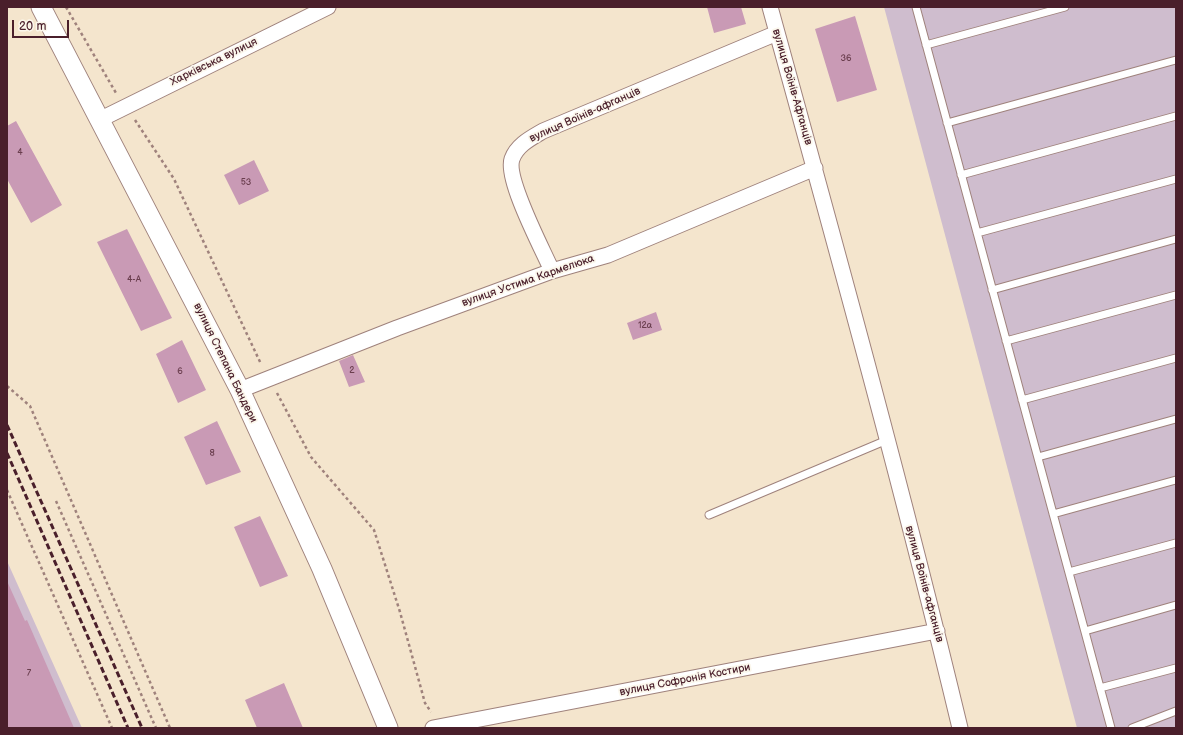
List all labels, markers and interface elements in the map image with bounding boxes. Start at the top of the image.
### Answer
scale bar [14,12,71,38]
text: 20 m [19,19,46,34]
street label: вулиця Воїнів-Афганців [769,27,815,147]
street label: Харківська вулиця [168,35,260,89]
house number: 36 [840,54,852,64]
street label: вулиця Воїнів-афганців [527,85,643,145]
house number: 4 [17,148,23,158]
house number: 53 [241,178,251,188]
street label: вулиця Устима Кармелюка [460,252,596,310]
house number: 4-А [127,275,141,285]
street label: вулиця Степана Бандери [190,301,260,425]
house number: 12а [638,321,652,331]
house number: 2 [349,366,355,376]
house number: 6 [177,367,183,377]
house number: 8 [209,449,215,459]
street label: вулиця Воїнів-афганців [902,524,946,644]
street label: вулиця Софронія Костири [618,661,752,699]
house number: 7 [27,669,31,679]

